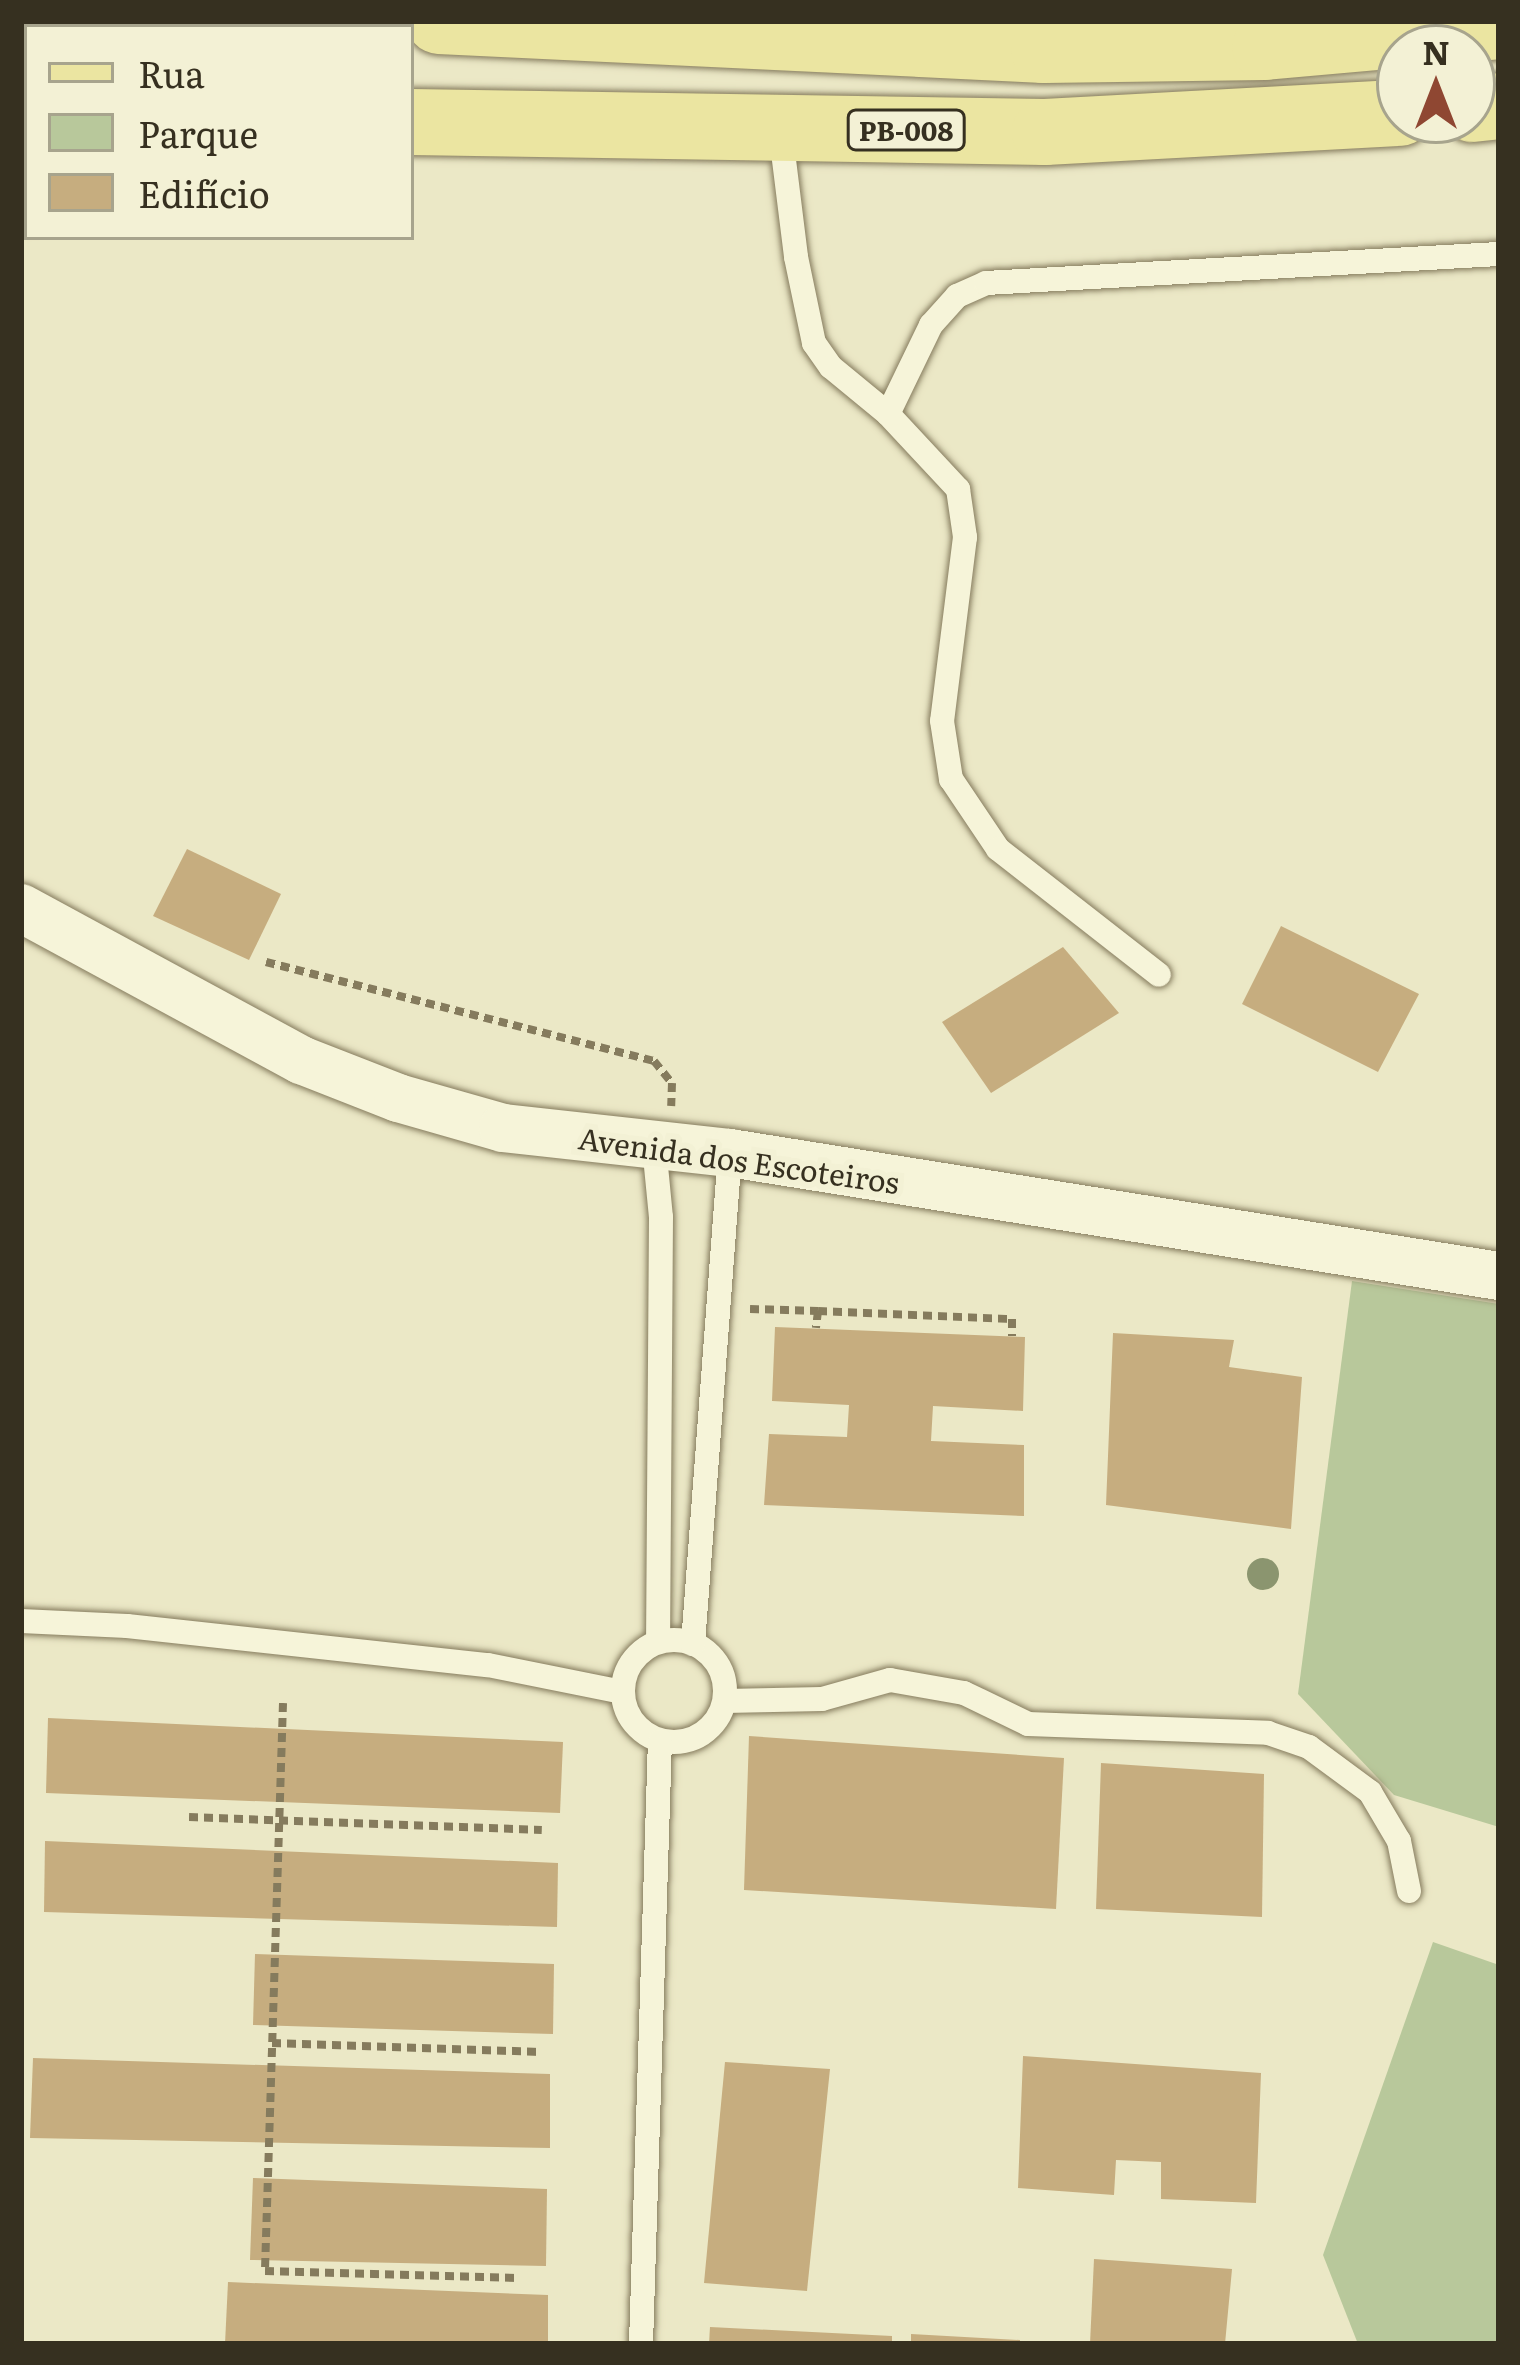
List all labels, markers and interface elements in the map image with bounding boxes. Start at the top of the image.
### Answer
legend [24,24,414,240]
north arrow [1376,24,1496,144]
text: N [1422,26,1450,75]
text: Rua [138,46,205,99]
text: Parque [138,106,258,159]
road number: PB-008 [846,109,966,151]
text: Edifício [138,166,270,219]
street label: Avenida dos Escoteiros [576,1119,902,1199]

